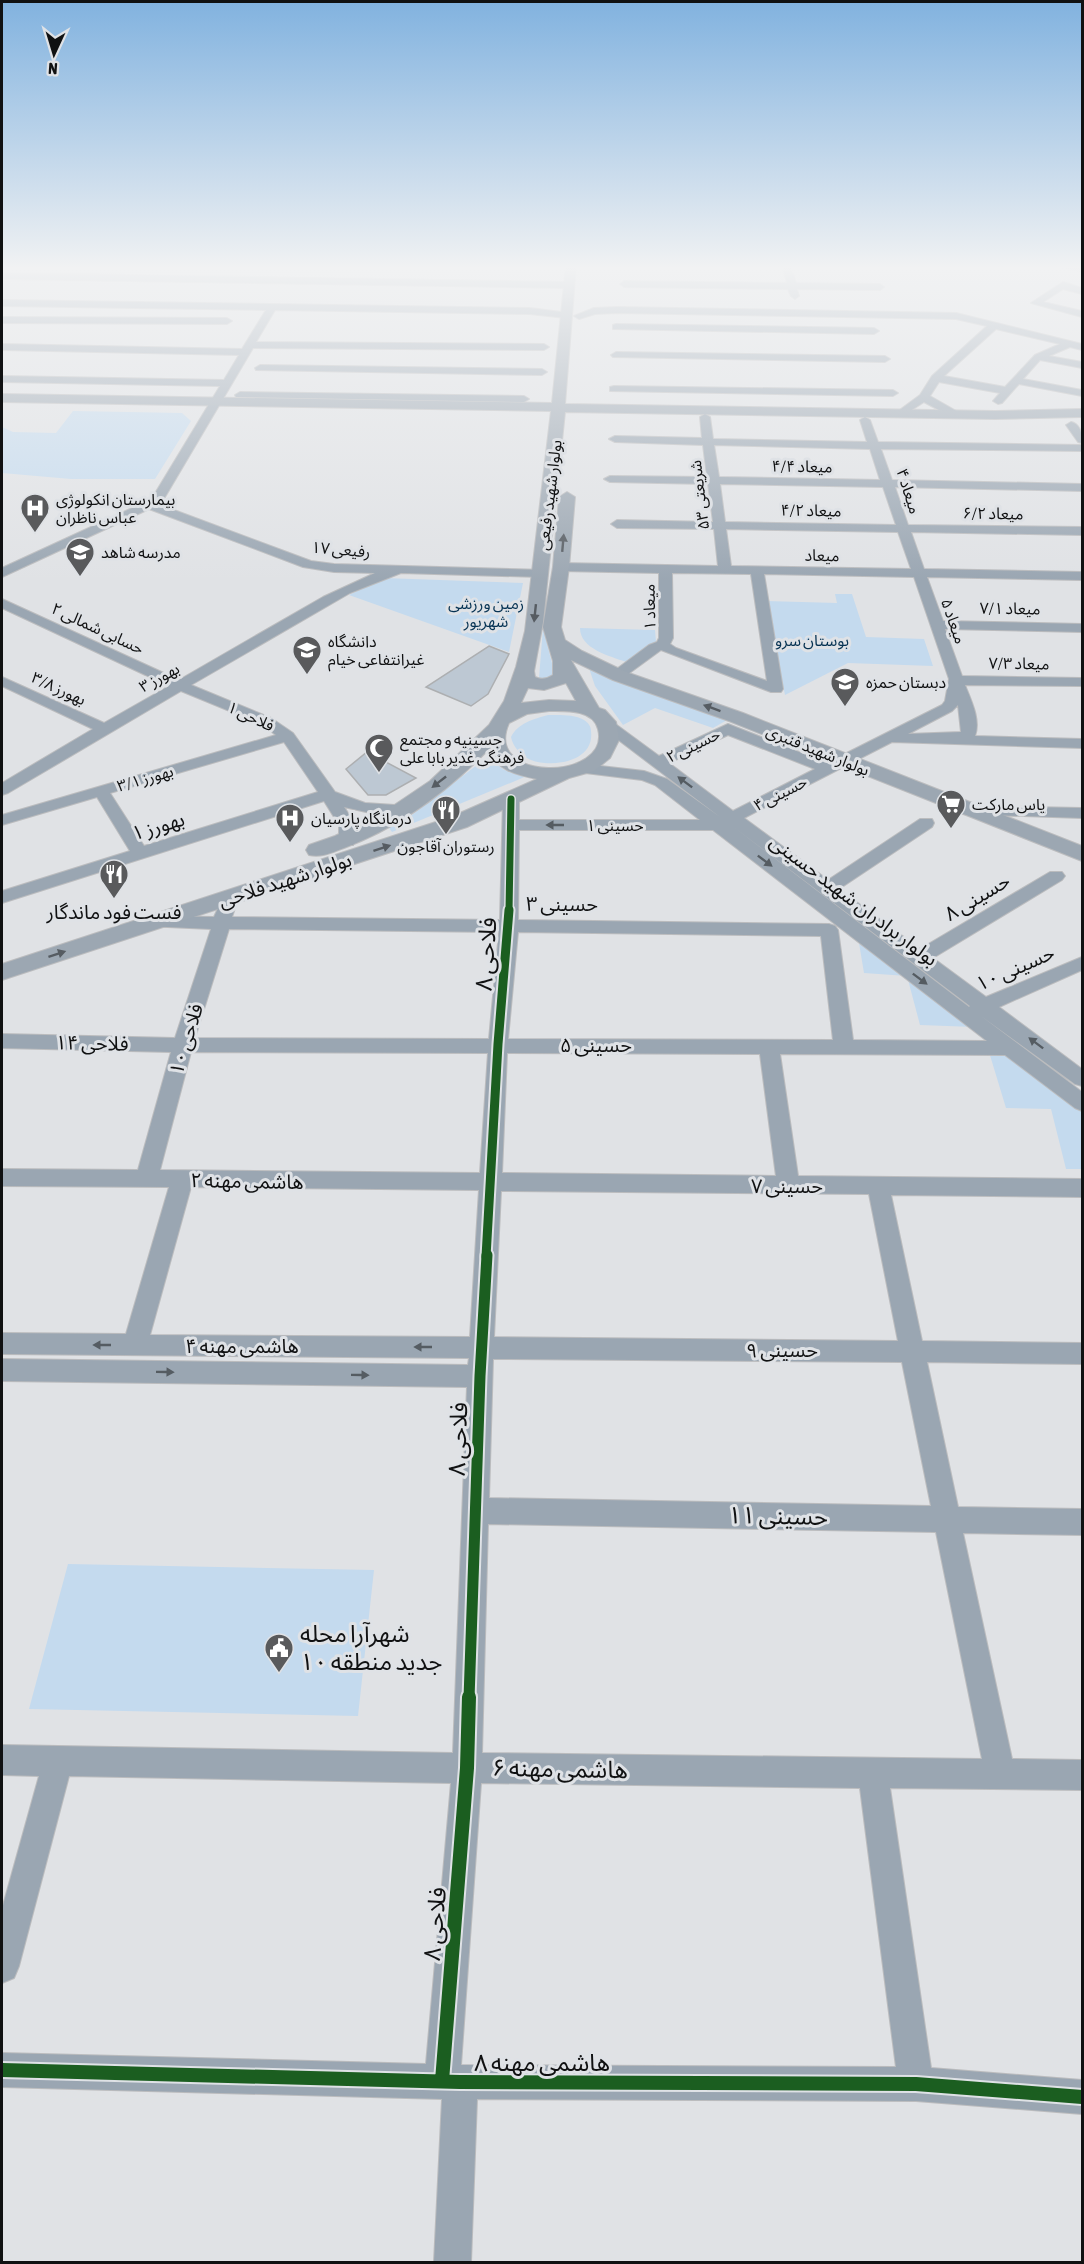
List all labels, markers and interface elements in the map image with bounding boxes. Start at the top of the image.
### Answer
north arrow [24,24,84,84]
text: N [48,60,58,78]
street label: بولوار شهید رفیعی [533,439,566,552]
street label: میعاد ۴/۴ [771,456,833,476]
street label: شریعتی ۵۳ [686,459,713,531]
street label: میعاد ۴ [893,466,925,516]
place label: بیمارستان انکولوژی عباس ناظران [56,490,175,527]
hospital icon: بیمارستان انکولوژی عباس ناظران [19,492,51,534]
street label: میعاد ۴/۲ [780,500,842,520]
street label: میعاد ۶/۲ [962,503,1024,523]
one-way arrow [558,534,568,553]
school or university icon: مدرسه شاهد [64,536,96,578]
street label: رفیعی ۱۷ [311,537,371,562]
place label: مدرسه شاهد [101,543,181,562]
street label: میعاد [804,546,840,564]
street label: میعاد ۱ [640,584,658,630]
park label: زمین ورزشی شهریور [448,594,524,631]
street label: میعاد ۵ [938,596,970,646]
street label: میعاد ۷/۱ [979,598,1041,618]
street label: حسابی شمالی ۲ [49,599,147,658]
one-way arrow [530,604,540,623]
park label: بوستان سرو [775,631,849,650]
place label: دانشگاه غیرانتفاعی خیام [328,632,424,672]
school or university icon: دانشگاه غیرانتفاعی خیام [291,634,323,676]
street label: میعاد ۷/۳ [988,653,1050,673]
street label: بهورز ۳ [136,659,183,696]
school or university icon: دبستان حمزه [829,666,861,708]
street label: بهورز ۳/۸ [29,668,89,709]
place label: دبستان حمزه [866,673,946,692]
street label: فلاحی ۱ [224,697,277,735]
one-way arrow [702,703,720,713]
street label: بولوار شهید قنبری [764,721,872,780]
street label: حسینی ۲ [663,724,723,767]
place label: جسینیه و مجتمع فرهنگی غدیر بابا علی [400,730,524,767]
mosque icon: جسینیه و مجتمع فرهنگی غدیر بابا علی [363,732,395,774]
street label: بهورز ۳/۱ [115,761,175,796]
street label: حسینی ۴ [750,772,810,815]
one-way arrow [431,775,447,788]
one-way arrow [678,776,694,788]
supermarket icon: یاس مارکت [935,788,967,830]
restaurant icon: رستوران آقاجون [430,794,462,836]
place label: یاس مارکت [972,795,1045,814]
hospital icon: درمانگاه پارسیان [274,802,306,844]
street label: بهورز ۱ [129,807,187,845]
place label: درمانگاه پارسیان [311,809,412,829]
street label: حسینی ۱ [586,816,644,835]
one-way arrow [545,820,564,830]
street label: بولوار برادران شهید حسینی [765,829,943,971]
place label: رستوران آقاجون [397,837,495,856]
one-way arrow [373,843,391,852]
street label: بولوار شهید فلاحی [215,847,355,913]
one-way arrow [757,854,773,867]
restaurant icon: فست فود ماندگار [98,858,130,900]
street label: حسینی ۸ [940,868,1014,926]
street label: حسینی ۳ [526,892,598,916]
place label: فست فود ماندگار [46,900,182,924]
street label: فلاحی ۸ [469,916,502,992]
street label: حسینی ۱۰ [972,940,1058,996]
one-way arrow [48,949,66,958]
one-way arrow [912,973,928,985]
street label: فلاحی ۱۰ [164,1001,208,1077]
street label: فلاحی ۱۴ [55,1030,129,1056]
street label: حسینی ۵ [560,1033,632,1057]
one-way arrow [1028,1037,1044,1050]
street label: هاشمی مهنه ۲ [190,1168,304,1194]
street label: حسینی ۷ [751,1174,823,1198]
street label: هاشمی مهنه ۴ [185,1334,299,1358]
street label: حسینی ۹ [746,1338,818,1362]
one-way arrow [93,1340,112,1349]
one-way arrow [414,1342,433,1352]
one-way arrow [155,1367,174,1377]
one-way arrow [350,1370,369,1379]
street label: فلاحی ۸ [443,1402,472,1476]
street label: حسینی ۱۱ [728,1501,828,1530]
place label: شهرآرا محله جدید منطقه ۱۰ [300,1620,442,1675]
public building icon: شهرآرا محله جدید منطقه ۱۰ [263,1632,295,1674]
street label: هاشمی مهنه ۶ [492,1754,628,1783]
street label: فلاحی ۸ [418,1886,451,1962]
street label: هاشمی مهنه ۸ [474,2049,610,2076]

